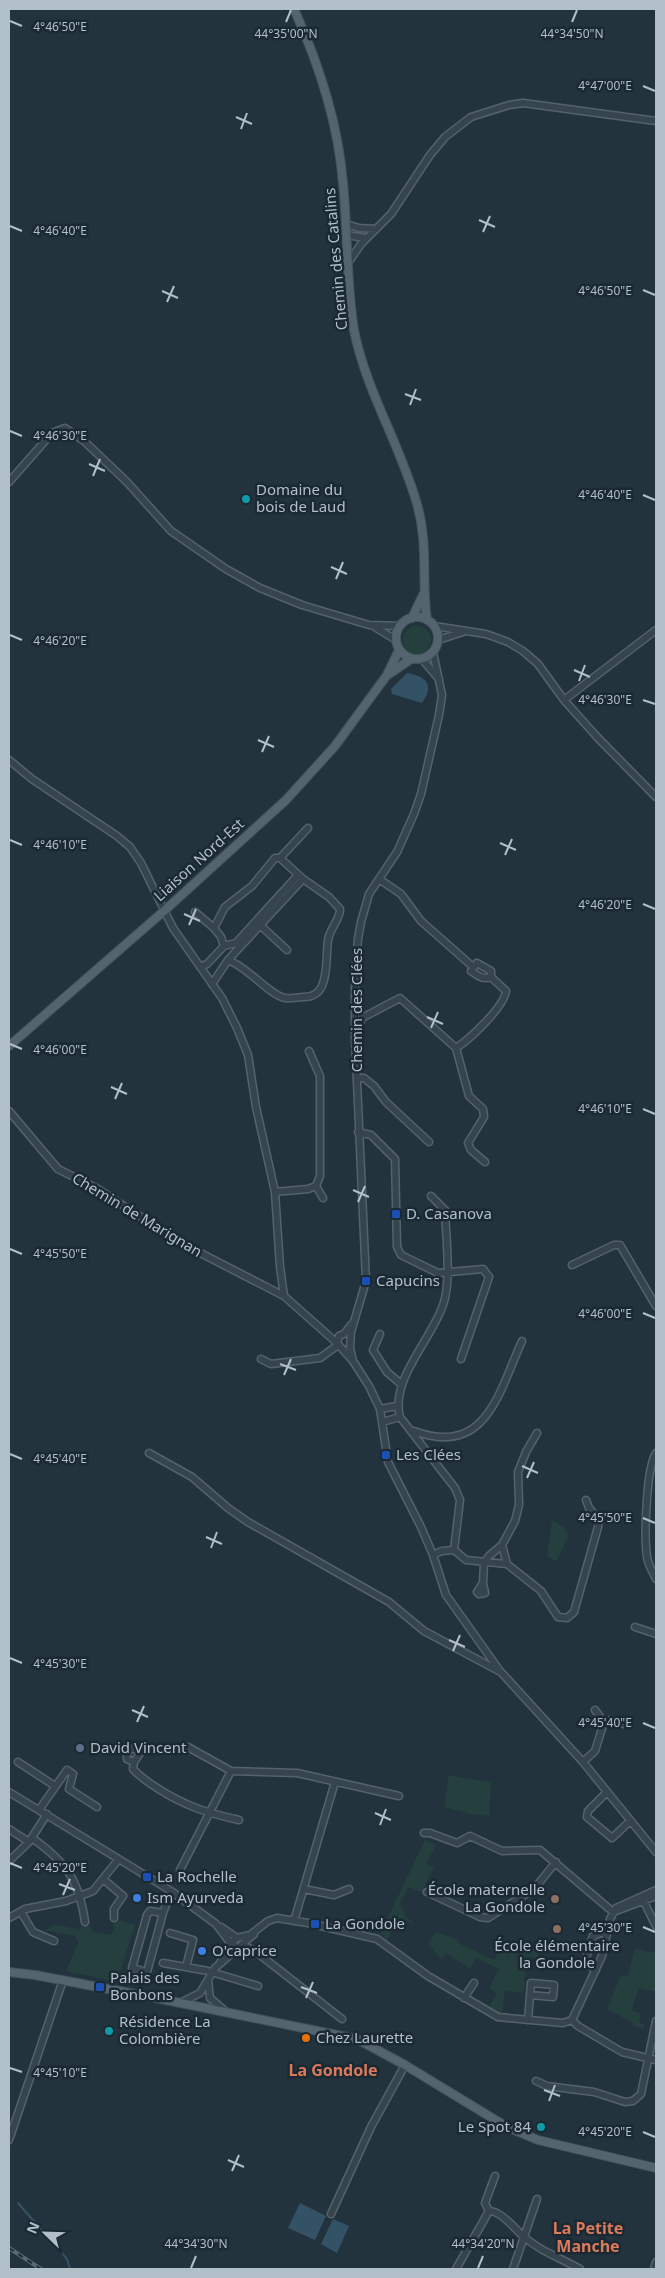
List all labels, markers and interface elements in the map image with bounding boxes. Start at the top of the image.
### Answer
text: 4°46'50"E [33,18,87,35]
text: 44°35'00"N [254,25,318,42]
text: 44°34'50"N [540,25,604,42]
text: 4°47'00"E [578,77,632,94]
street label: Chemin des Catalins [319,187,351,331]
text: 4°46'40"E [33,222,87,239]
text: 4°46'50"E [578,282,632,299]
text: 4°46'30"E [33,427,87,444]
place label: Domaine du bois de Laud [256,479,346,516]
text: 4°46'40"E [578,486,632,503]
marker: Domaine du bois de Laud [240,493,252,505]
text: 4°46'20"E [33,632,87,649]
text: 4°46'30"E [578,691,632,708]
street label: Liaison Nord-Est [149,813,248,905]
text: 4°46'10"E [33,836,87,853]
text: 4°46'20"E [578,896,632,913]
street label: Chemin des Clées [346,948,366,1072]
text: 4°46'00"E [33,1041,87,1058]
text: 4°46'10"E [578,1100,632,1117]
street label: Chemin de Marignan [69,1167,206,1261]
place label: D. Casanova [406,1203,492,1223]
marker: D. Casanova [390,1208,402,1220]
text: 4°45'50"E [33,1245,87,1262]
place label: Capucins [376,1270,440,1290]
marker: Capucins [360,1275,372,1287]
text: 4°46'00"E [578,1305,632,1322]
place label: Les Clées [396,1444,461,1464]
marker: Les Clées [380,1449,392,1461]
text: 4°45'40"E [33,1450,87,1467]
text: 4°45'50"E [578,1509,632,1526]
text: 4°45'30"E [33,1655,87,1672]
text: 4°45'40"E [578,1714,632,1731]
place label: David Vincent [90,1737,187,1757]
marker: David Vincent [74,1742,86,1754]
text: 4°45'20"E [33,1859,87,1876]
place label: La Rochelle [157,1866,237,1886]
marker: La Rochelle [141,1871,153,1883]
place label: École maternelle La Gondole [428,1879,545,1916]
place label: Ism Ayurveda [147,1887,244,1907]
marker: Ism Ayurveda [131,1892,143,1904]
marker: École maternelle La Gondole [549,1893,561,1905]
place label: La Gondole [325,1913,405,1933]
marker: La Gondole [309,1918,321,1930]
text: 4°45'30"E [578,1919,632,1936]
marker: École élémentaire la Gondole [551,1923,563,1935]
place label: École élémentaire la Gondole [494,1935,620,1972]
place label: O'caprice [212,1940,277,1960]
marker: O'caprice [196,1945,208,1957]
place label: Palais des Bonbons [110,1967,180,2004]
marker: Palais des Bonbons [94,1981,106,1993]
place label: Résidence La Colombière [119,2011,211,2048]
marker: Résidence La Colombière [103,2025,115,2037]
place label: Chez Laurette [316,2027,413,2047]
marker: Chez Laurette [300,2032,312,2044]
district label: La Gondole [288,2059,378,2081]
text: 4°45'10"E [33,2064,87,2081]
place label: Le Spot 84 [458,2116,531,2136]
marker: Le Spot 84 [535,2121,547,2133]
text: 4°45'20"E [578,2123,632,2140]
north arrow [20,2208,70,2258]
district label: La Petite Manche [553,2217,623,2257]
text: N [22,2219,44,2237]
text: 44°34'30"N [164,2235,228,2252]
text: 44°34'20"N [451,2235,515,2252]

